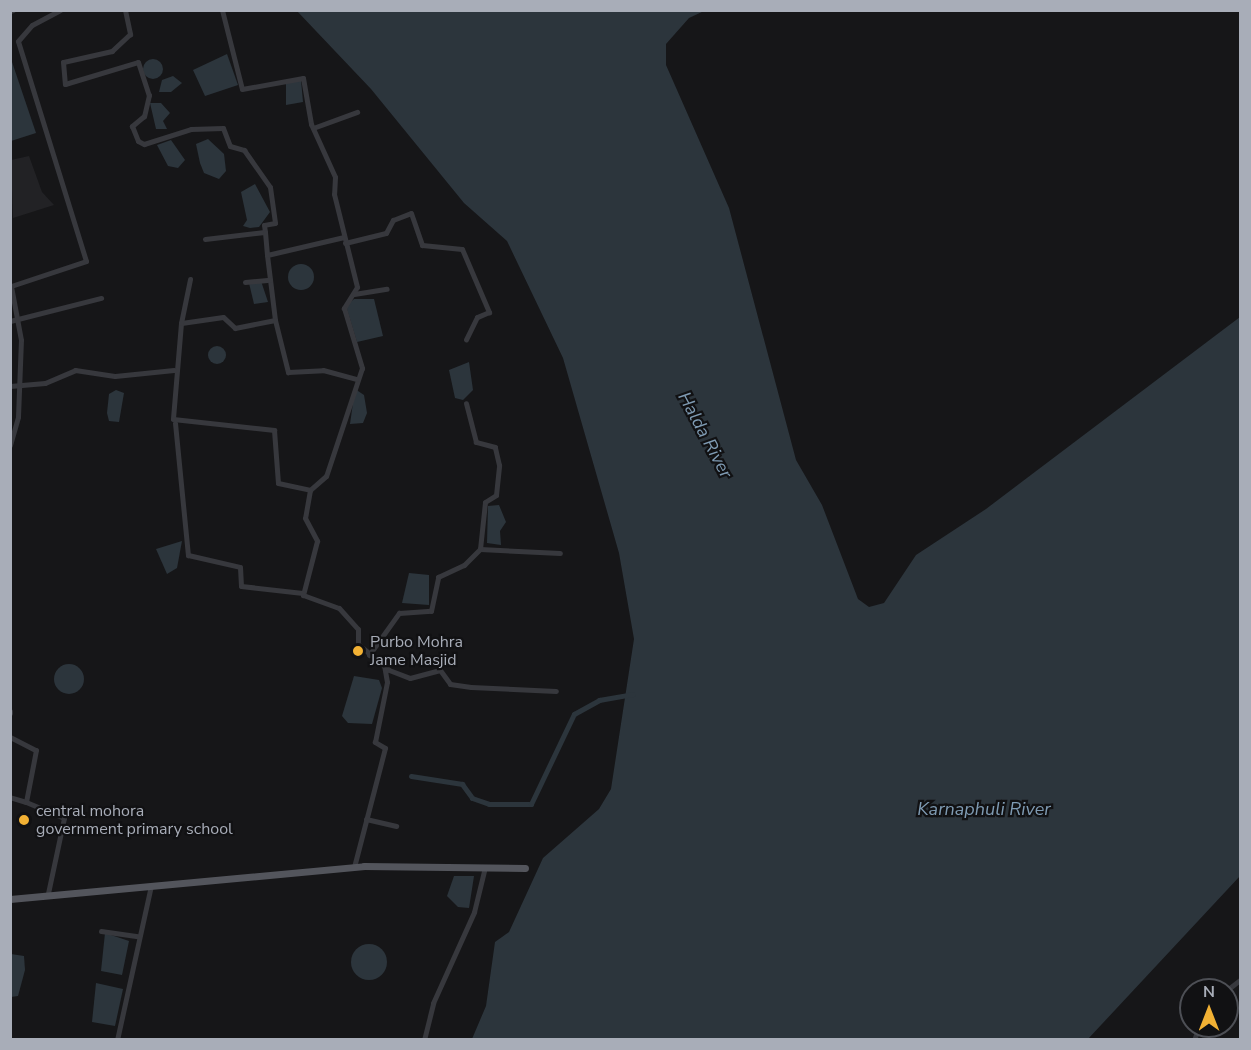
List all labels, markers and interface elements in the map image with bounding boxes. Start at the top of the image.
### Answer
water label: Halda River [673,388,737,482]
place label: Purbo Mohra Jame Masjid [370,632,463,670]
marker: Purbo Mohra Jame Masjid [351,644,365,658]
water label: Karnaphuli River [917,798,1051,820]
place label: central mohora government primary school [36,801,233,839]
marker: central mohora government primary school [17,813,31,827]
north arrow [1179,978,1239,1038]
text: N [1203,981,1215,1003]

